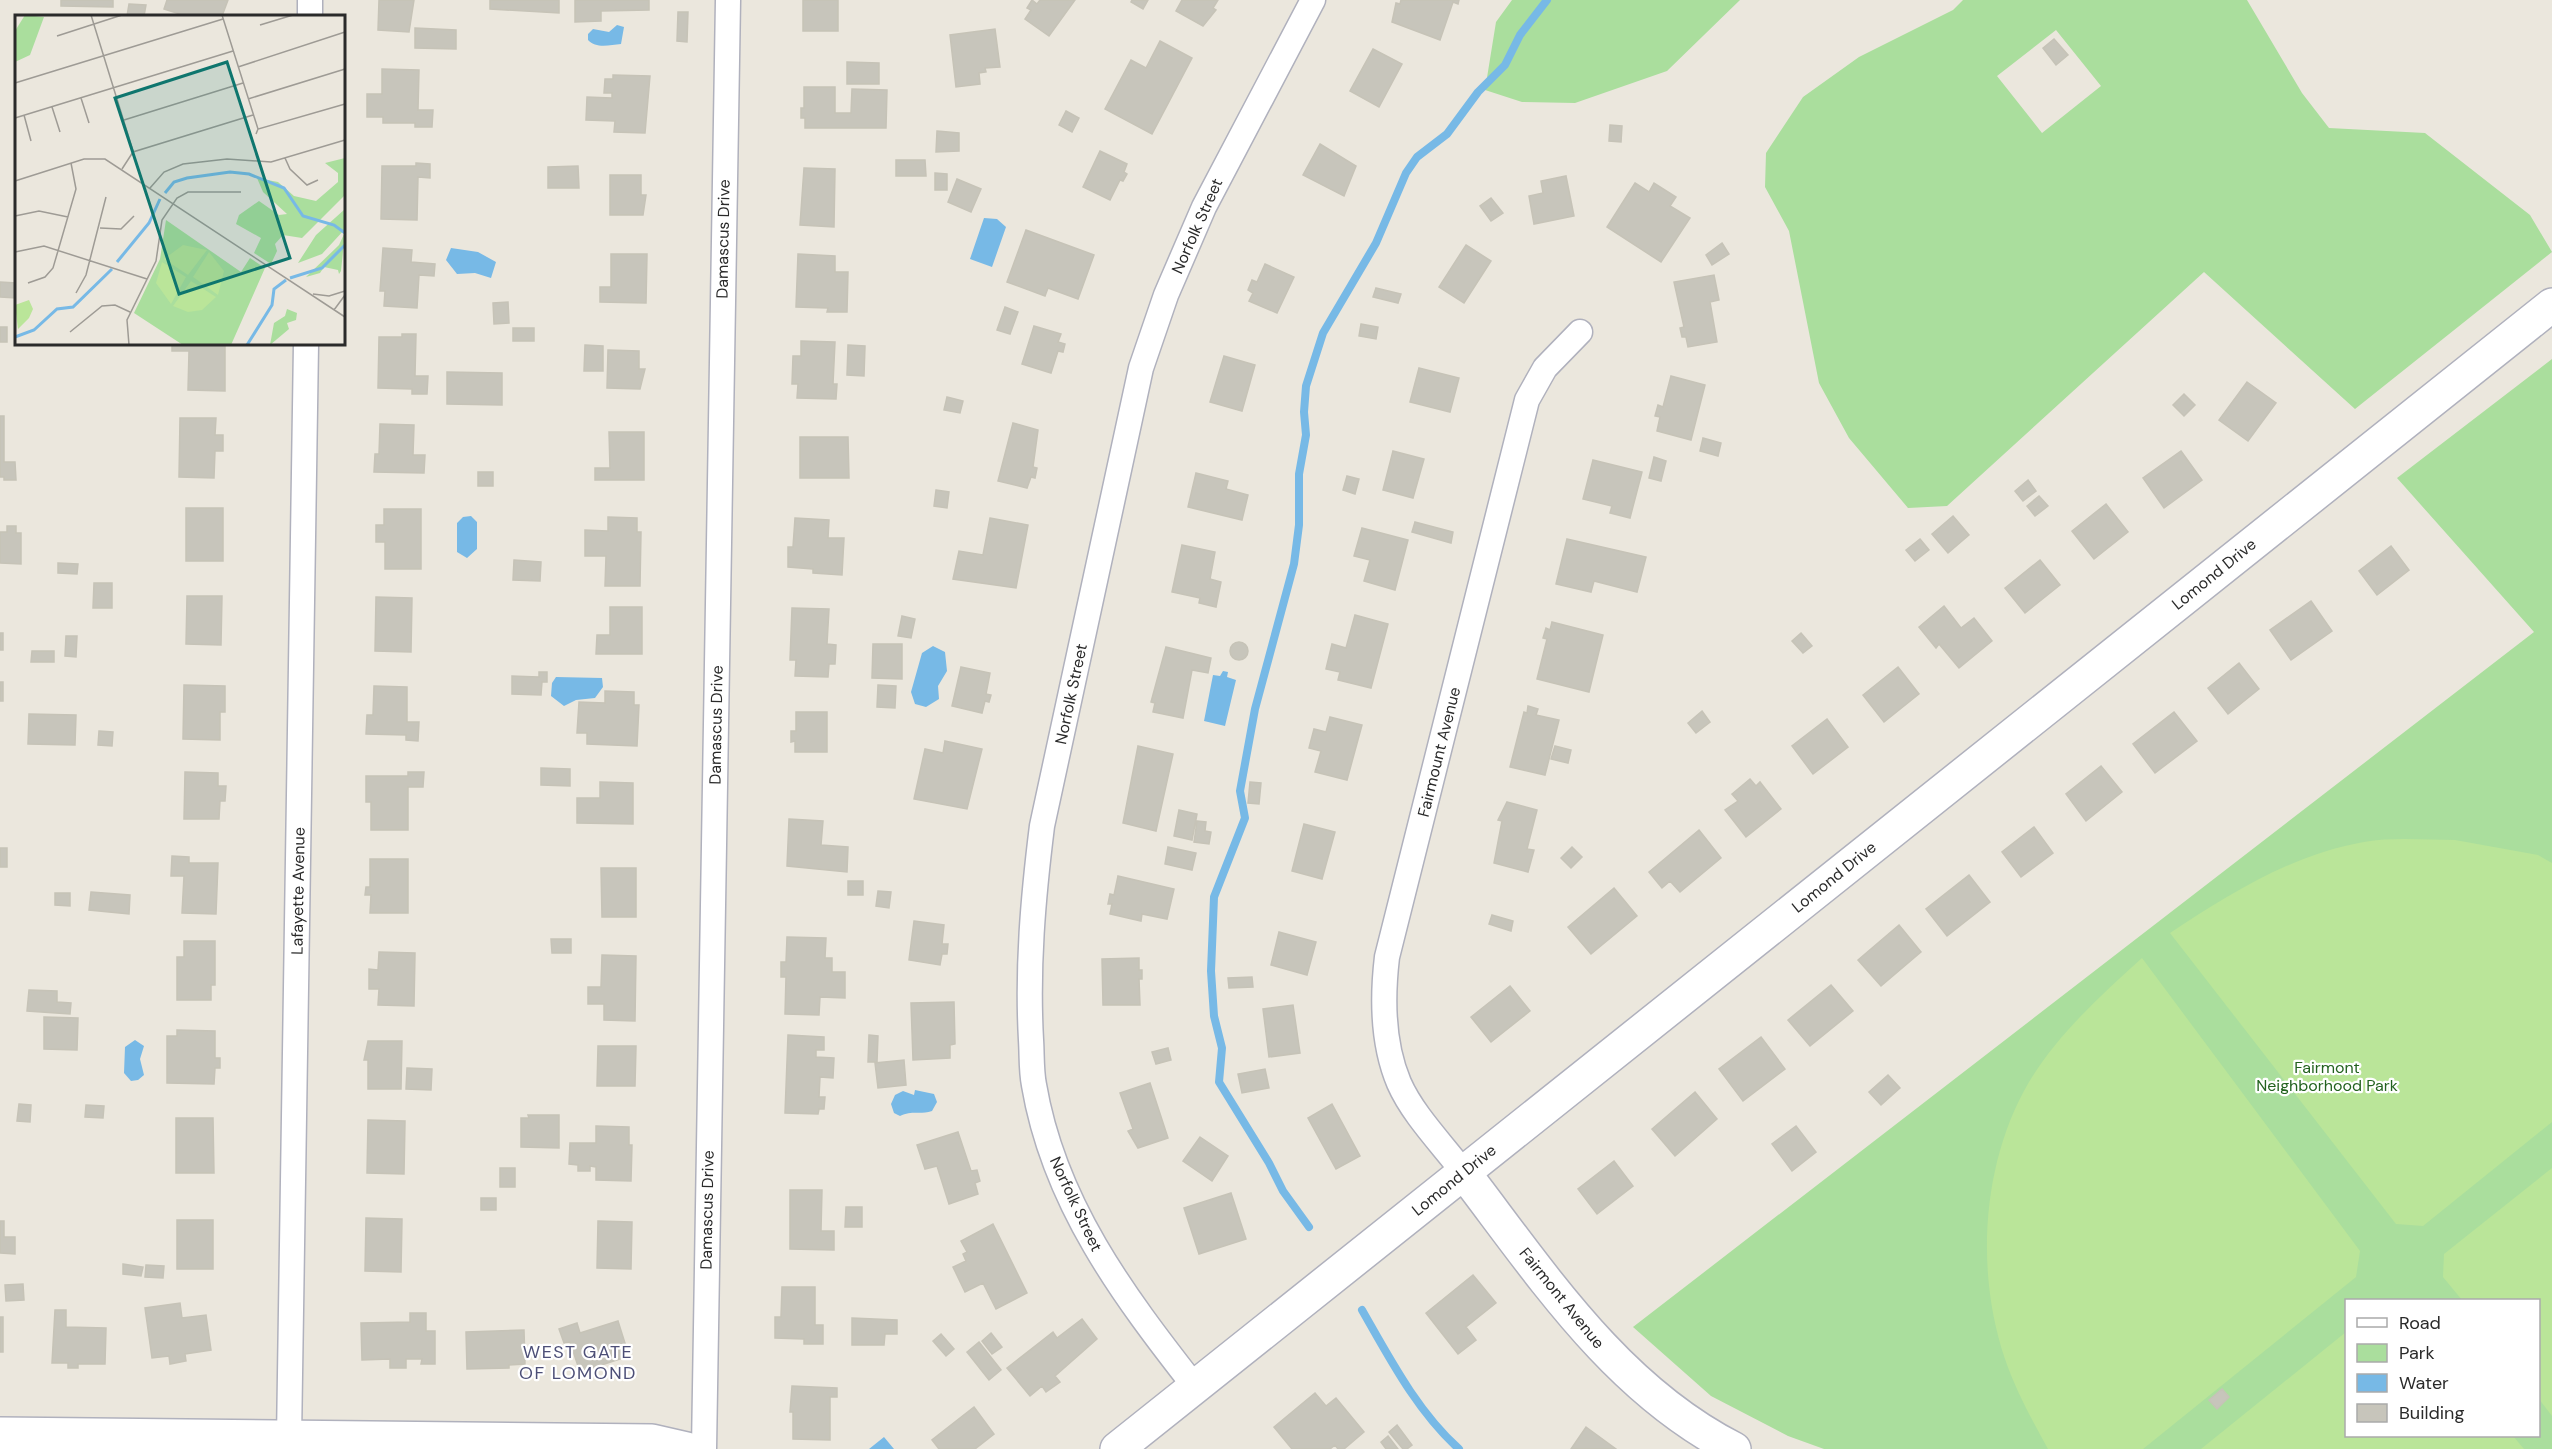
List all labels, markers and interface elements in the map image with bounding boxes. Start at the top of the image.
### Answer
inset map [15,15,345,345]
street label: Norfolk Street [1167,175,1227,277]
street label: Damascus Drive [711,179,735,299]
street label: Lomond Drive [2167,534,2261,614]
street label: Norfolk Street [1050,642,1092,746]
street label: Damascus Drive [704,665,728,785]
street label: Fairmount Avenue [1413,685,1465,819]
street label: Lafayette Avenue [286,827,310,955]
street label: Lomond Drive [1787,837,1881,917]
park label: Fairmont Neighborhood Park [2256,1057,2398,1096]
street label: Lomond Drive [1407,1140,1501,1220]
street label: Damascus Drive [695,1150,719,1270]
street label: Norfolk Street [1045,1153,1107,1255]
street label: Fairmont Avenue [1515,1243,1609,1353]
legend [2345,1299,2540,1437]
text: Road [2399,1311,2441,1335]
district label: WEST GATE OF LOMOND [519,1340,637,1385]
text: Park [2399,1341,2435,1365]
text: Water [2399,1371,2449,1395]
text: Building [2399,1401,2464,1425]

